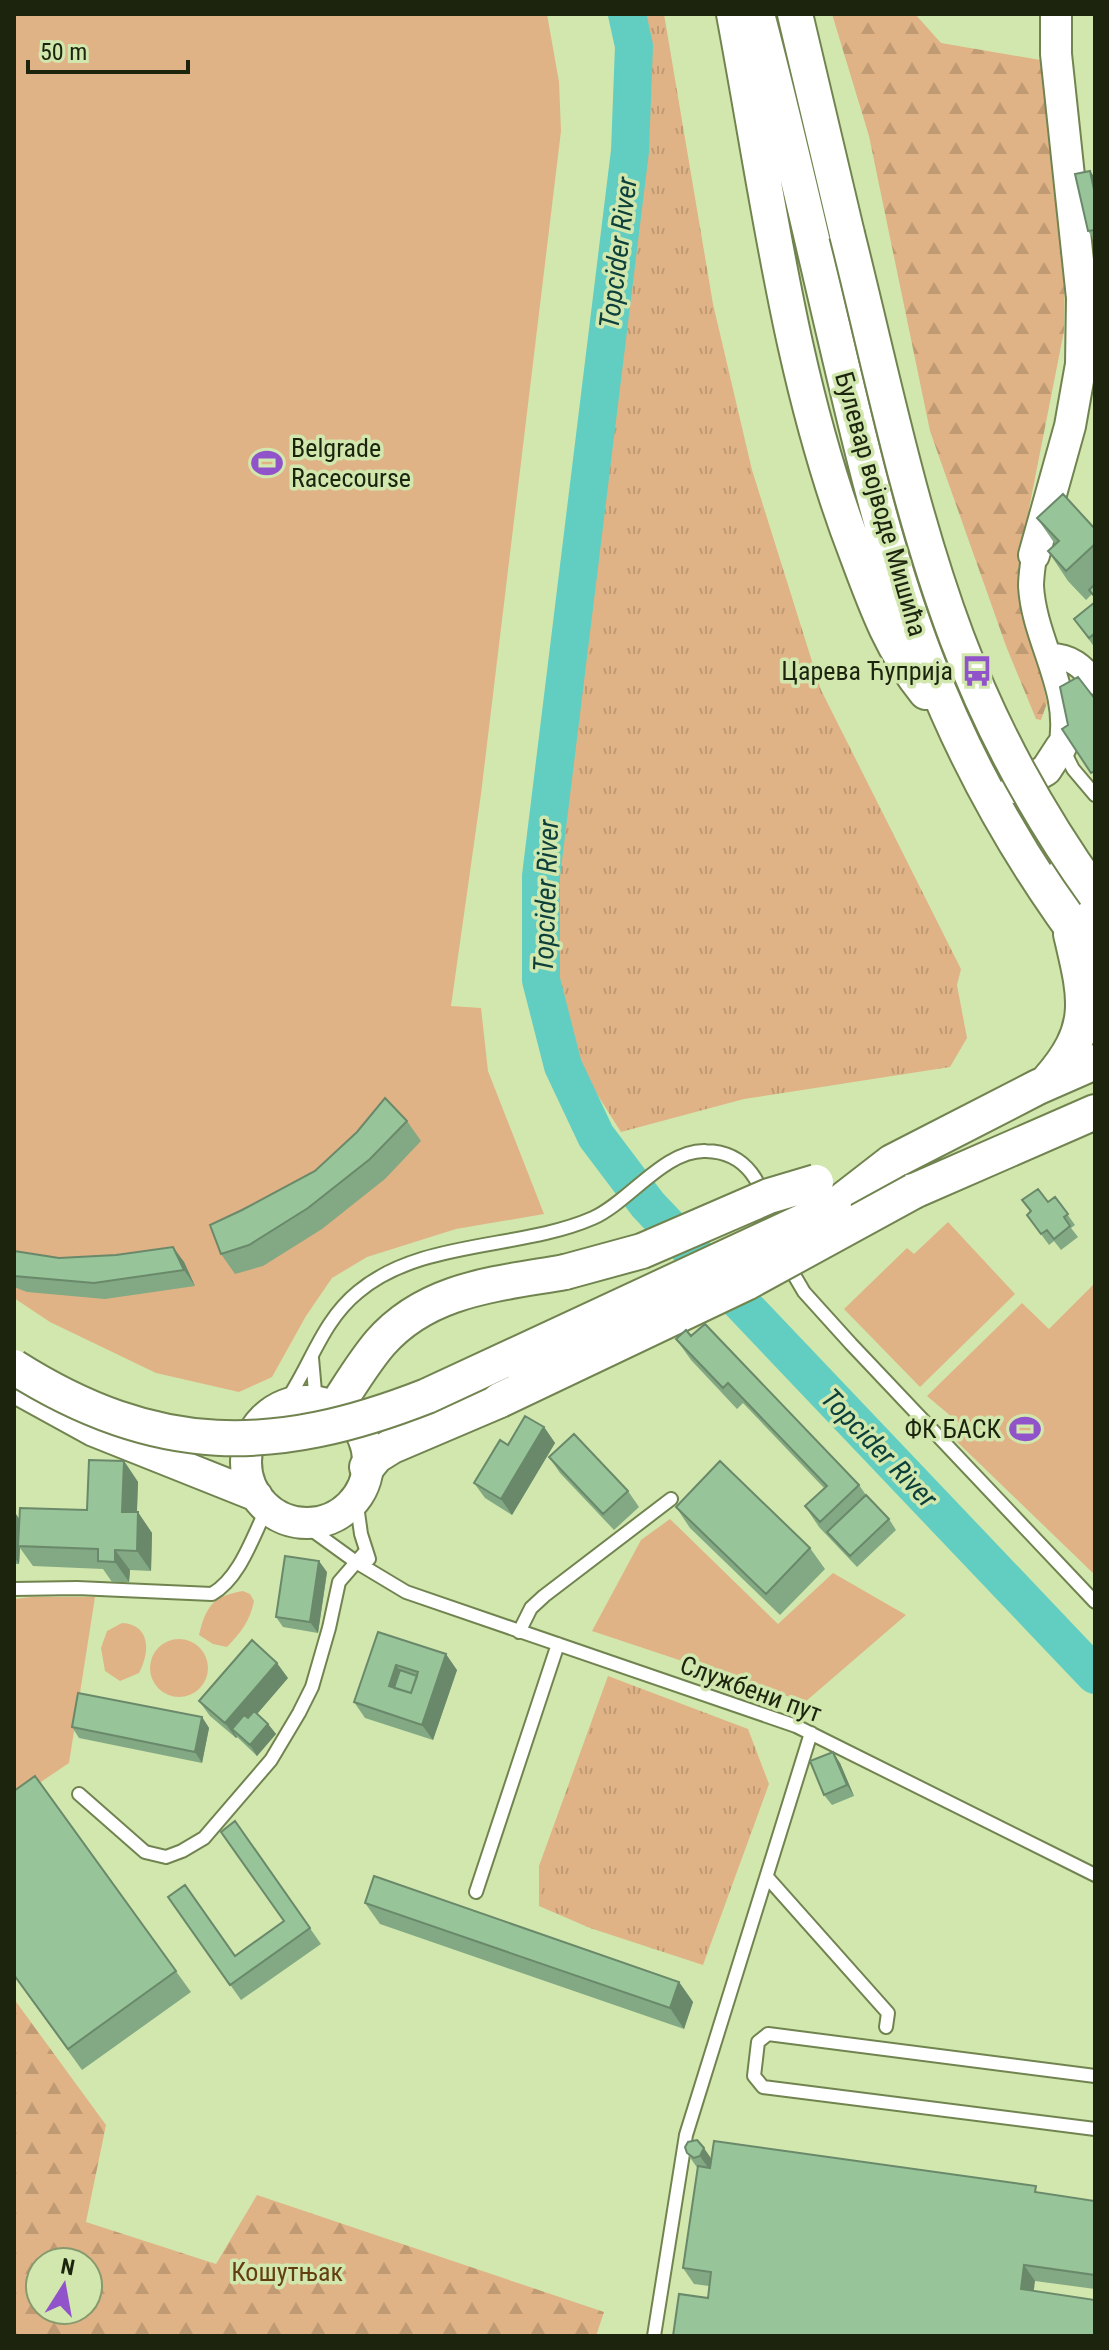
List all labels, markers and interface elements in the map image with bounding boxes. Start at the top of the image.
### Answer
scale bar [28,24,188,74]
text: 50 m [40,38,87,66]
water label: Topcider River [592,175,644,331]
street label: Булевар војводе Мишића [829,368,933,640]
place label: Belgrade Racecourse [291,433,411,493]
sports icon: Belgrade Racecourse [250,446,284,480]
bus stop icon: Царева Ћуприја [960,654,994,688]
place label: Царева Ћуприја [781,656,953,686]
water label: Topcider River [527,818,565,973]
water label: Topcider River [814,1382,944,1515]
sports icon: ФК БАСК [1008,1412,1042,1446]
place label: ФК БАСК [904,1414,1001,1444]
street label: Службени пут [676,1650,826,1728]
north arrow [24,2246,104,2326]
text: N [59,2253,77,2280]
park label: Кошутњак [231,2257,343,2287]

